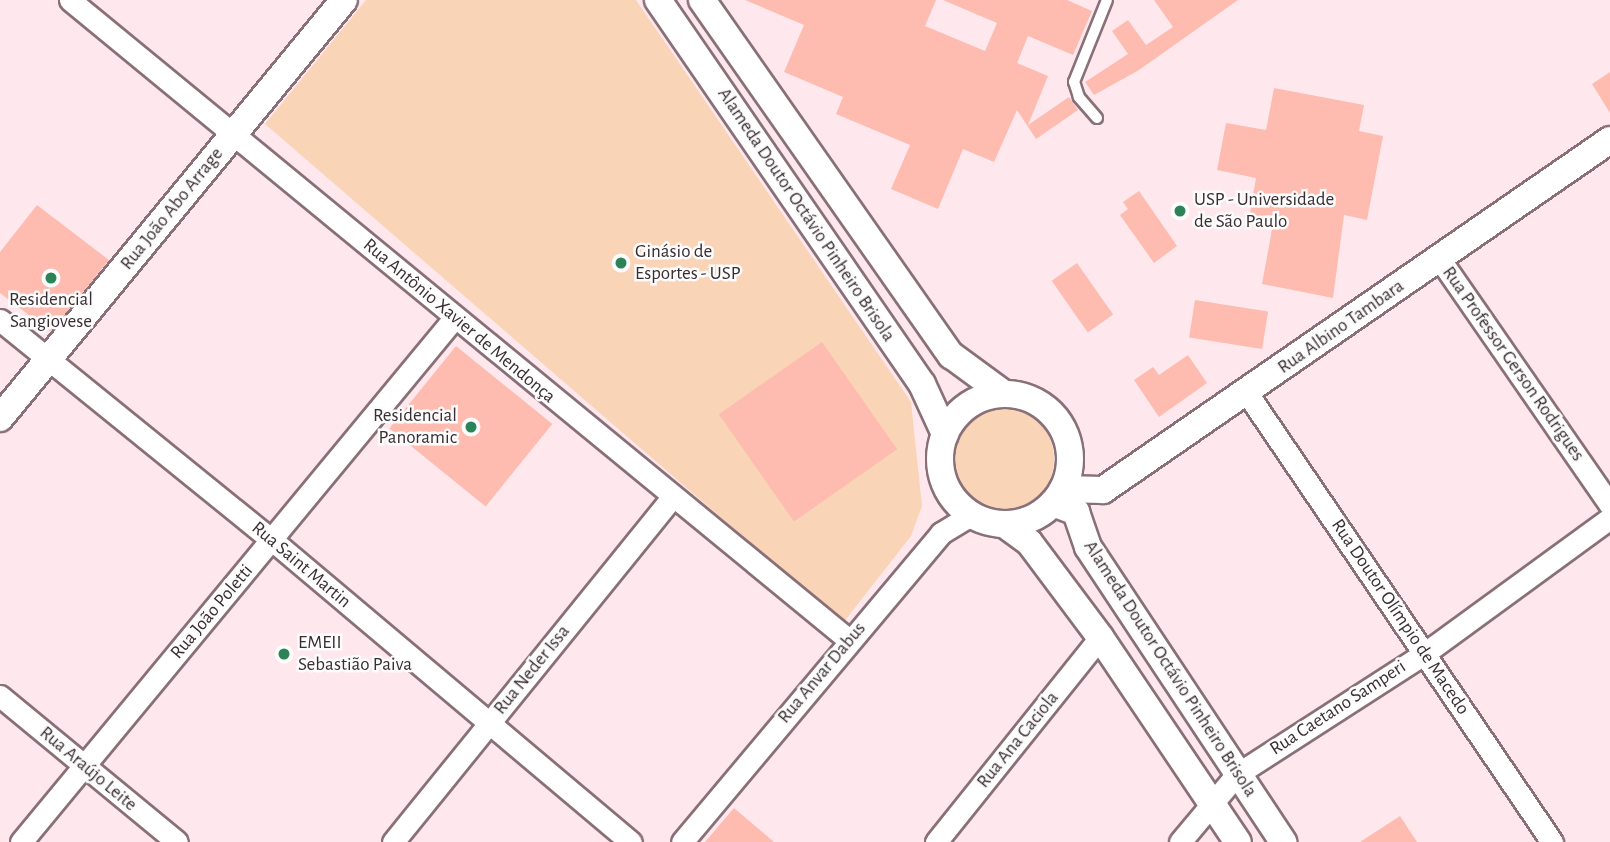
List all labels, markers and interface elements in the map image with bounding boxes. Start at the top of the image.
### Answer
street label: Alameda Doutor Octávio Pinheiro Brisola [712,84,900,346]
street label: Rua João Abo Arrage [116,143,228,275]
place label: USP - Universidade de São Paulo [1194,189,1334,233]
marker: USP - Universidade de São Paulo [1172,203,1188,219]
street label: Rua Antônio Xavier de Mendonça [358,234,560,408]
place label: Ginásio de Esportes - USP [635,241,741,285]
marker: Ginásio de Esportes - USP [613,255,629,271]
street label: Rua Professor Gerson Rodrigues [1437,262,1589,466]
marker: Residencial Sangiovese [43,270,59,286]
street label: Rua Albino Tambara [1273,275,1409,379]
place label: Residencial Sangiovese [9,289,93,333]
place label: Residencial Panoramic [373,405,457,449]
marker: Residencial Panoramic [463,419,479,435]
street label: Rua Doutor Olímpio de Macedo [1326,515,1474,719]
street label: Rua Saint Martin [247,517,355,613]
street label: Alameda Doutor Octávio Pinheiro Brisola [1078,536,1262,802]
street label: Rua João Poletti [166,560,258,664]
street label: Rua Anvar Dabus [773,618,871,728]
street label: Rua Neder Issa [489,621,575,719]
place label: EMEII Sebastião Paiva [298,632,412,676]
marker: EMEII Sebastião Paiva [276,646,292,662]
street label: Rua Caetano Samperi [1266,656,1410,760]
street label: Rua Ana Caciola [972,687,1064,793]
street label: Rua Araújo Leite [35,722,141,816]

